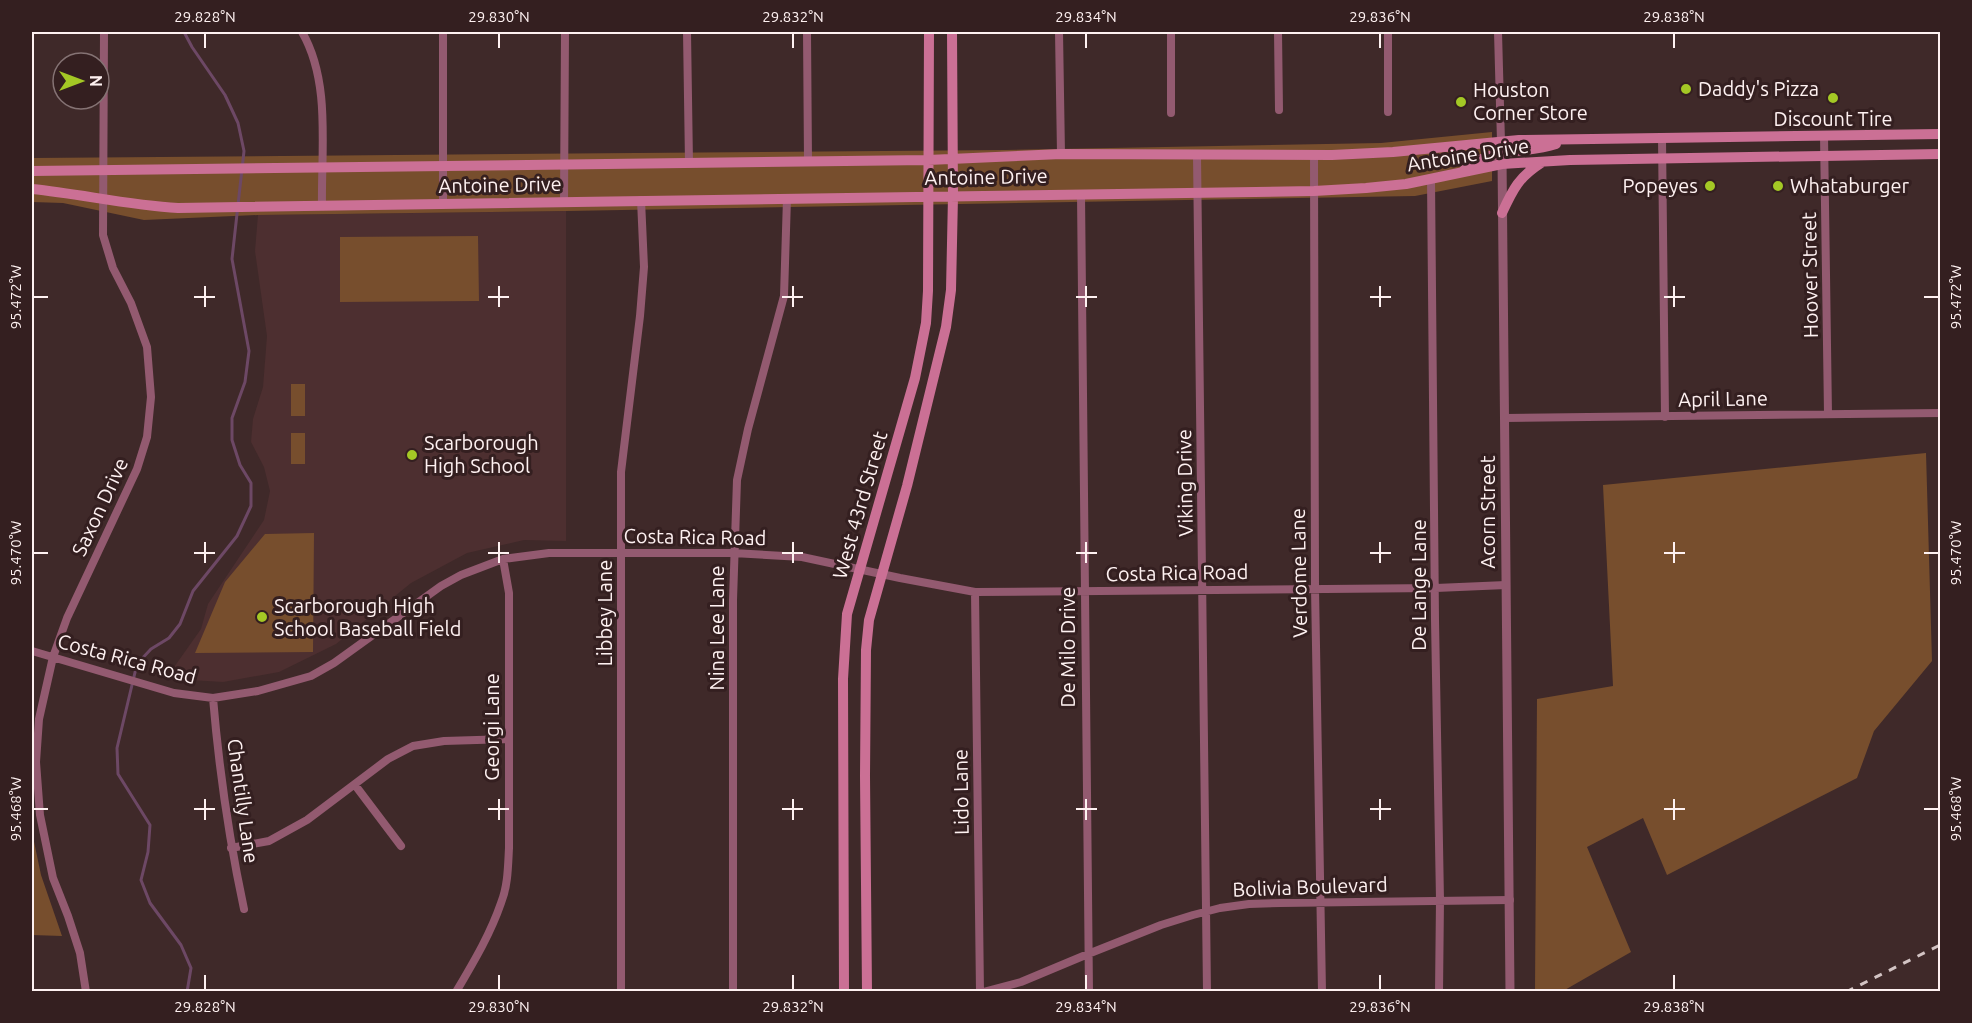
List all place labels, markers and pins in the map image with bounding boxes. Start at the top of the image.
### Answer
place label: Daddy's Pizza [1698,77,1819,100]
place label: Houston Corner Store [1473,78,1588,124]
marker: Daddy's Pizza [1679,82,1693,96]
marker: Discount Tire [1826,91,1840,105]
marker: Houston Corner Store [1454,95,1468,109]
place label: Discount Tire [1774,107,1892,130]
place label: Popeyes [1623,174,1698,197]
place label: Whataburger [1790,174,1909,197]
marker: Popeyes [1703,179,1717,193]
marker: Whataburger [1771,179,1785,193]
place label: Scarborough High School [424,431,539,477]
marker: Scarborough High School [405,448,419,462]
place label: Scarborough High School Baseball Field [274,594,462,640]
marker: Scarborough High School Baseball Field [255,610,269,624]

